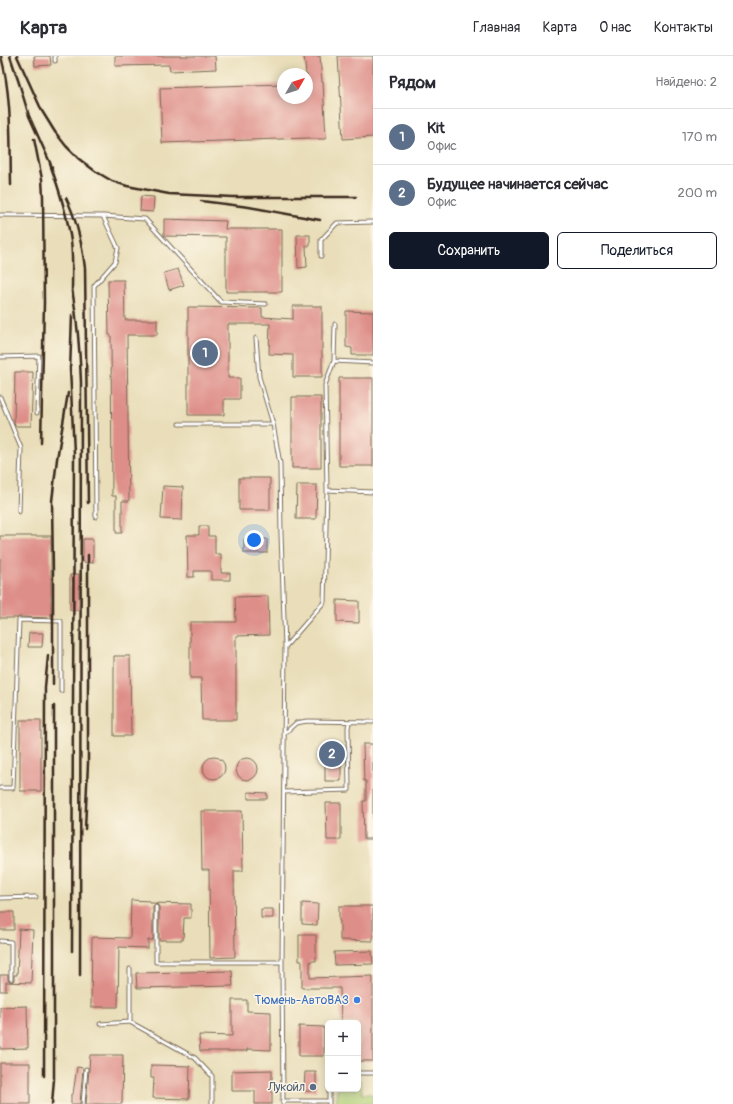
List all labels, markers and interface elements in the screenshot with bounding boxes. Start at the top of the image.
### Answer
text: Карта [20,16,67,40]
text: Главная [473,19,520,36]
text: Карта [542,19,577,36]
text: О нас [599,19,632,36]
text: Контакты [654,19,713,36]
north arrow [277,68,313,104]
text: Рядом [389,72,436,93]
text: Найдено: 2 [655,74,717,90]
text: Kit [427,119,445,138]
text: 1 [399,129,405,145]
text: 170 m [682,129,717,145]
text: Офис [427,138,457,154]
text: Будущее начинается сейчас [427,175,608,194]
text: 2 [398,185,406,201]
text: 200 m [678,185,717,201]
text: Офис [427,194,457,210]
button: Сохранить [389,232,549,269]
button: Поделиться [557,232,717,269]
pin: 1 [192,338,218,368]
your location [244,530,264,550]
pin: 2 [319,739,345,769]
place label: Тюмень-АвтоВАЗ [255,993,349,1008]
marker: Тюмень-АвтоВАЗ [352,995,362,1005]
map controls [325,1020,361,1092]
button: + [325,1020,361,1056]
button: − [325,1056,361,1092]
place label: Лукойл [267,1080,305,1095]
marker: Лукойл [308,1082,318,1092]

